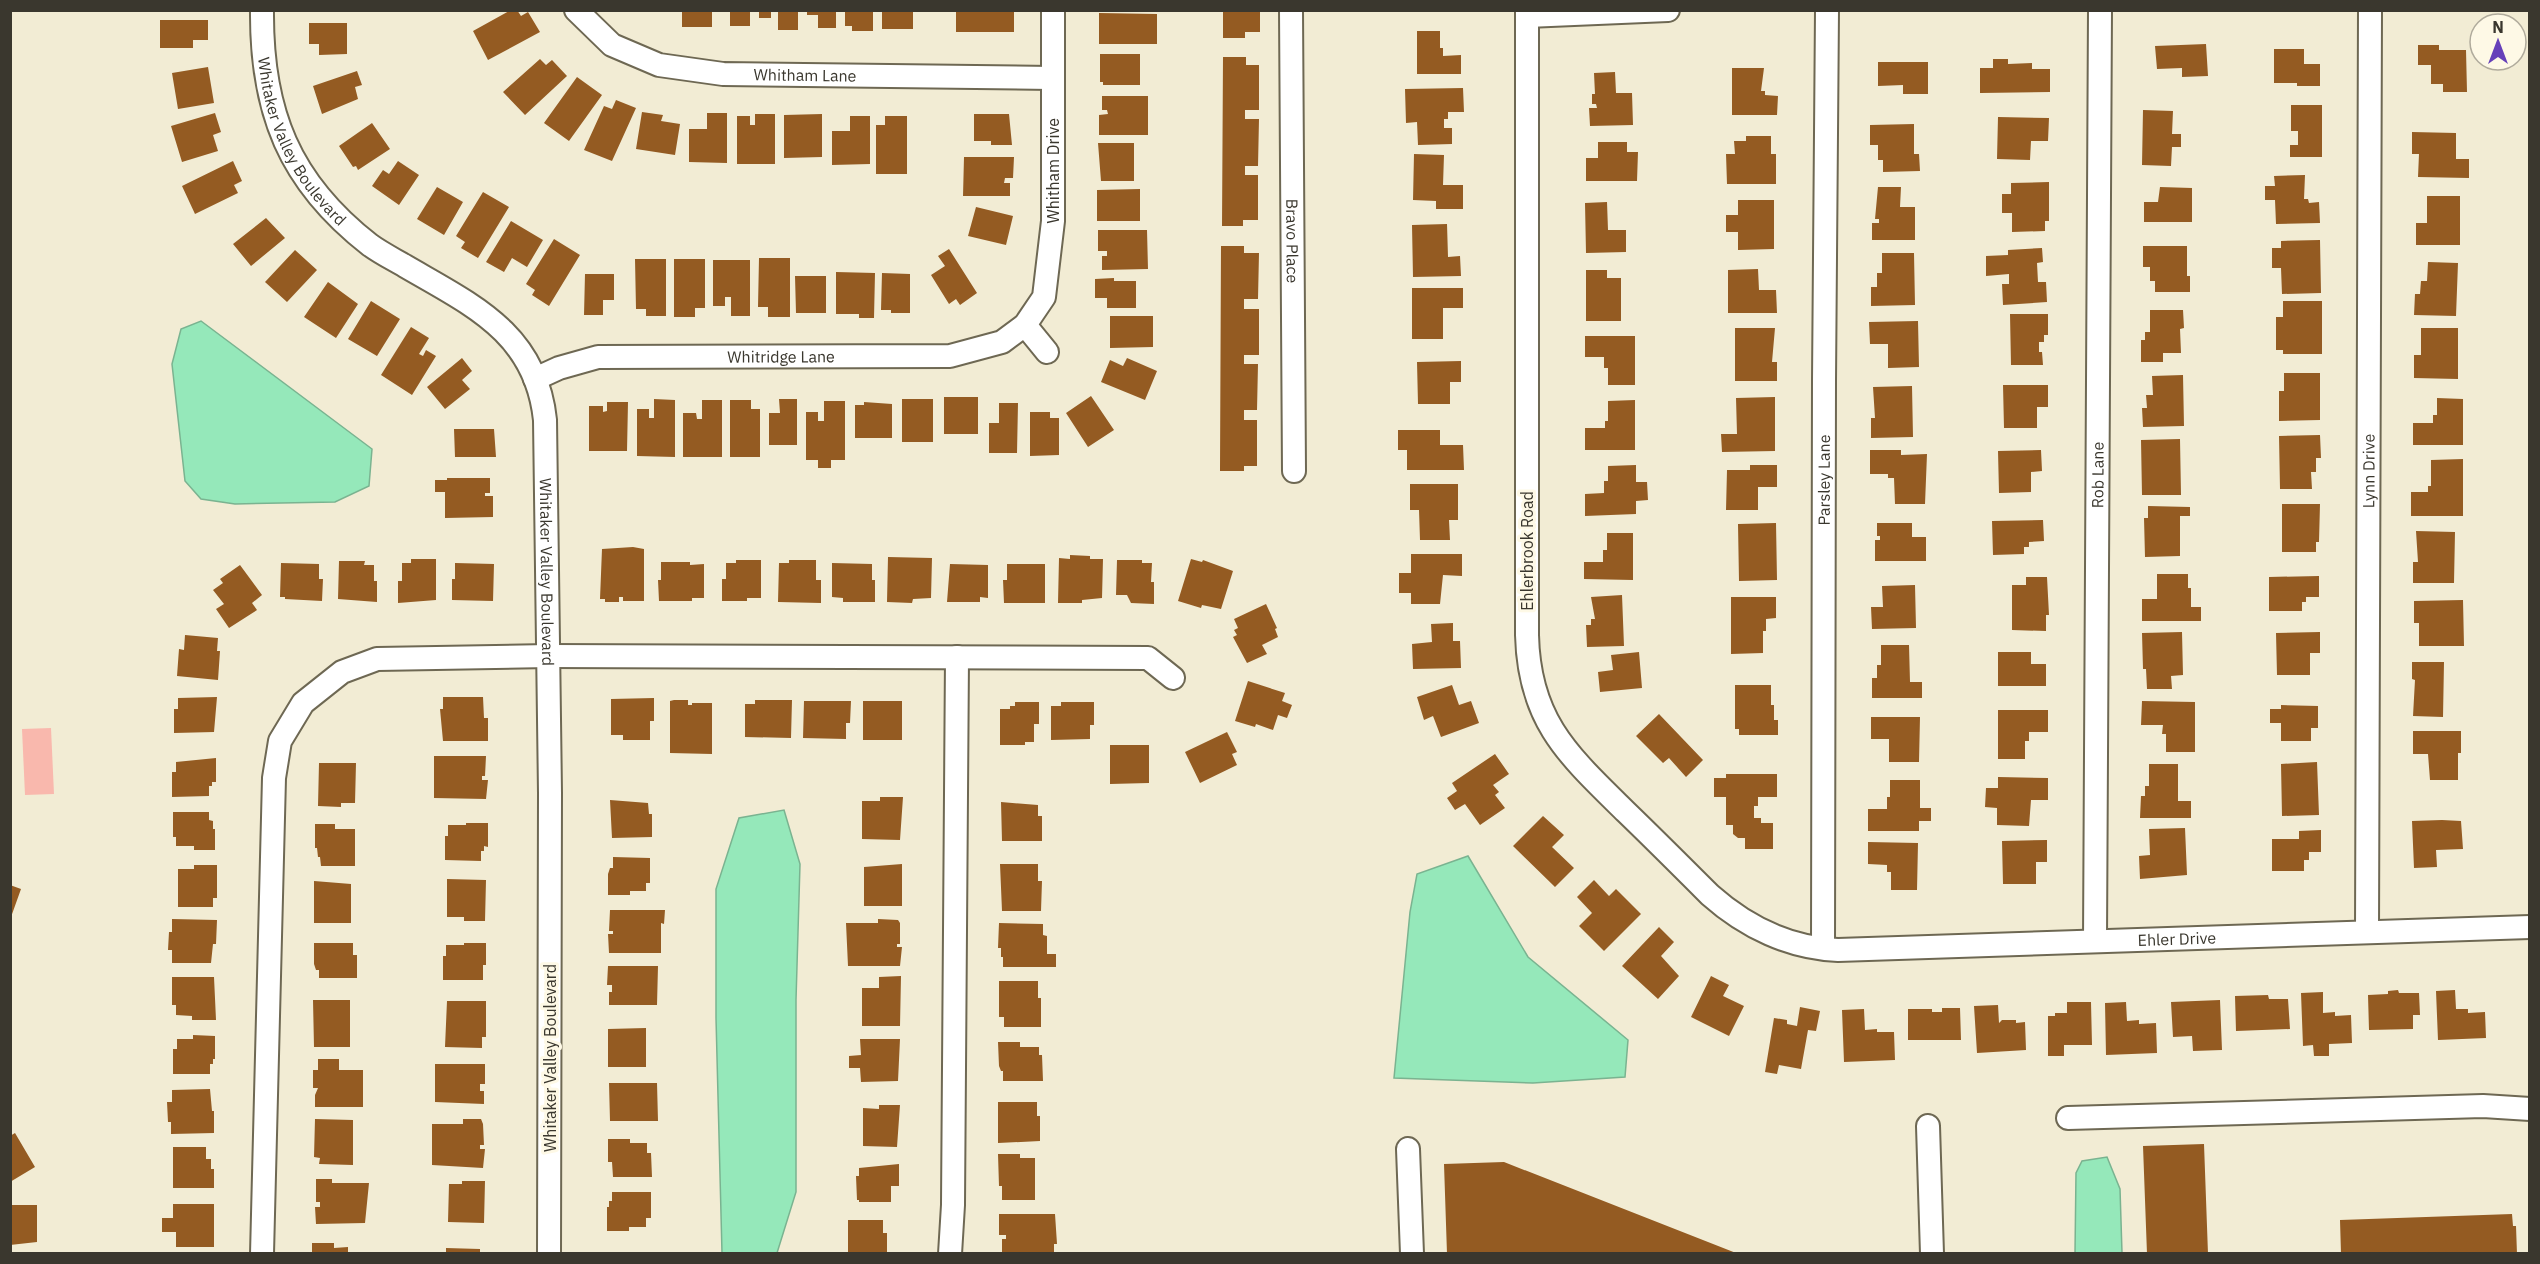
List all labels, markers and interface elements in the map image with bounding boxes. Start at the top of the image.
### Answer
north arrow [2468,12,2528,72]
text: N [2492,17,2504,37]
street label: Whitaker Valley Boulevard [254,56,351,230]
street label: Whitham Lane [754,64,857,86]
street label: Whitham Drive [1043,118,1063,224]
street label: Bravo Place [1282,199,1303,284]
street label: Whitridge Lane [727,346,835,367]
street label: Parsley Lane [1814,434,1834,526]
street label: Lynn Drive [2358,434,2379,508]
street label: Rob Lane [2087,442,2108,508]
street label: Whitaker Valley Boulevard [536,478,558,666]
street label: Ehlerbrook Road [1517,491,1537,611]
street label: Ehler Drive [2137,927,2217,950]
street label: Whitaker Valley Boulevard [540,964,560,1152]

